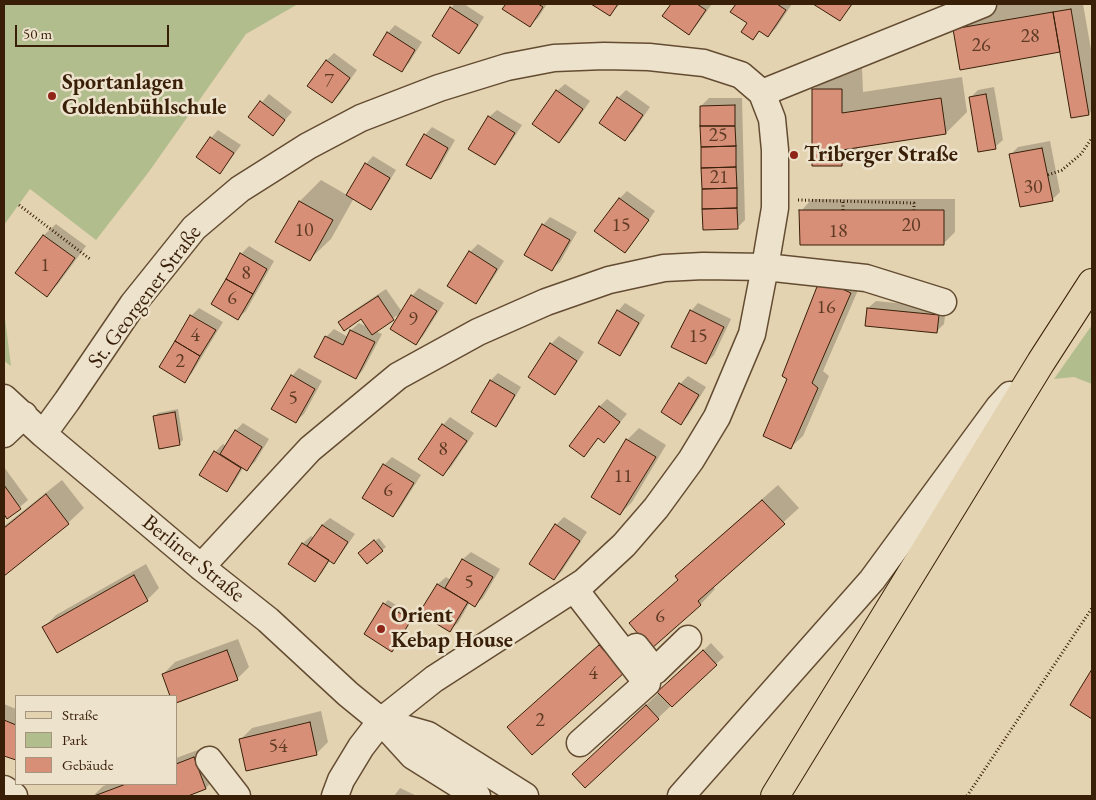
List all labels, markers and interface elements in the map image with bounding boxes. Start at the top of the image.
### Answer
scale bar [18,15,171,47]
text: 50 m [23,24,52,43]
house number: 28 [1020,25,1040,49]
house number: 26 [971,34,991,58]
place label: Sportanlagen Goldenbühlschule [62,70,227,122]
house number: 7 [324,70,334,94]
marker: Sportanlagen Goldenbühlschule [46,90,58,102]
house number: 25 [708,124,728,148]
place label: Triberger Straße [804,142,958,168]
marker: Triberger Straße [788,149,800,161]
house number: 21 [709,166,729,190]
house number: 30 [1023,176,1043,200]
house number: 15 [611,214,631,238]
house number: 20 [901,214,921,238]
house number: 10 [294,219,314,243]
street label: St. Georgener Straße [83,220,207,374]
house number: 18 [828,220,848,244]
house number: 1 [40,254,50,278]
house number: 8 [241,262,251,286]
house number: 6 [227,287,237,311]
house number: 16 [816,296,836,320]
house number: 9 [408,308,418,332]
house number: 4 [190,324,200,348]
house number: 15 [688,325,708,349]
house number: 2 [175,350,185,374]
house number: 5 [288,387,298,411]
house number: 8 [438,438,448,462]
house number: 11 [613,465,633,489]
house number: 6 [383,479,393,503]
street label: Berliner Straße [136,510,250,608]
house number: 5 [464,571,474,595]
place label: Orient Kebap House [391,603,513,654]
house number: 6 [655,605,665,629]
marker: Orient Kebap House [375,623,387,635]
house number: 4 [588,662,598,686]
legend [15,695,178,785]
text: Straße [62,705,98,724]
house number: 2 [535,709,545,733]
text: Park [62,730,88,749]
house number: 54 [268,735,288,759]
text: Gebäude [62,755,114,774]

